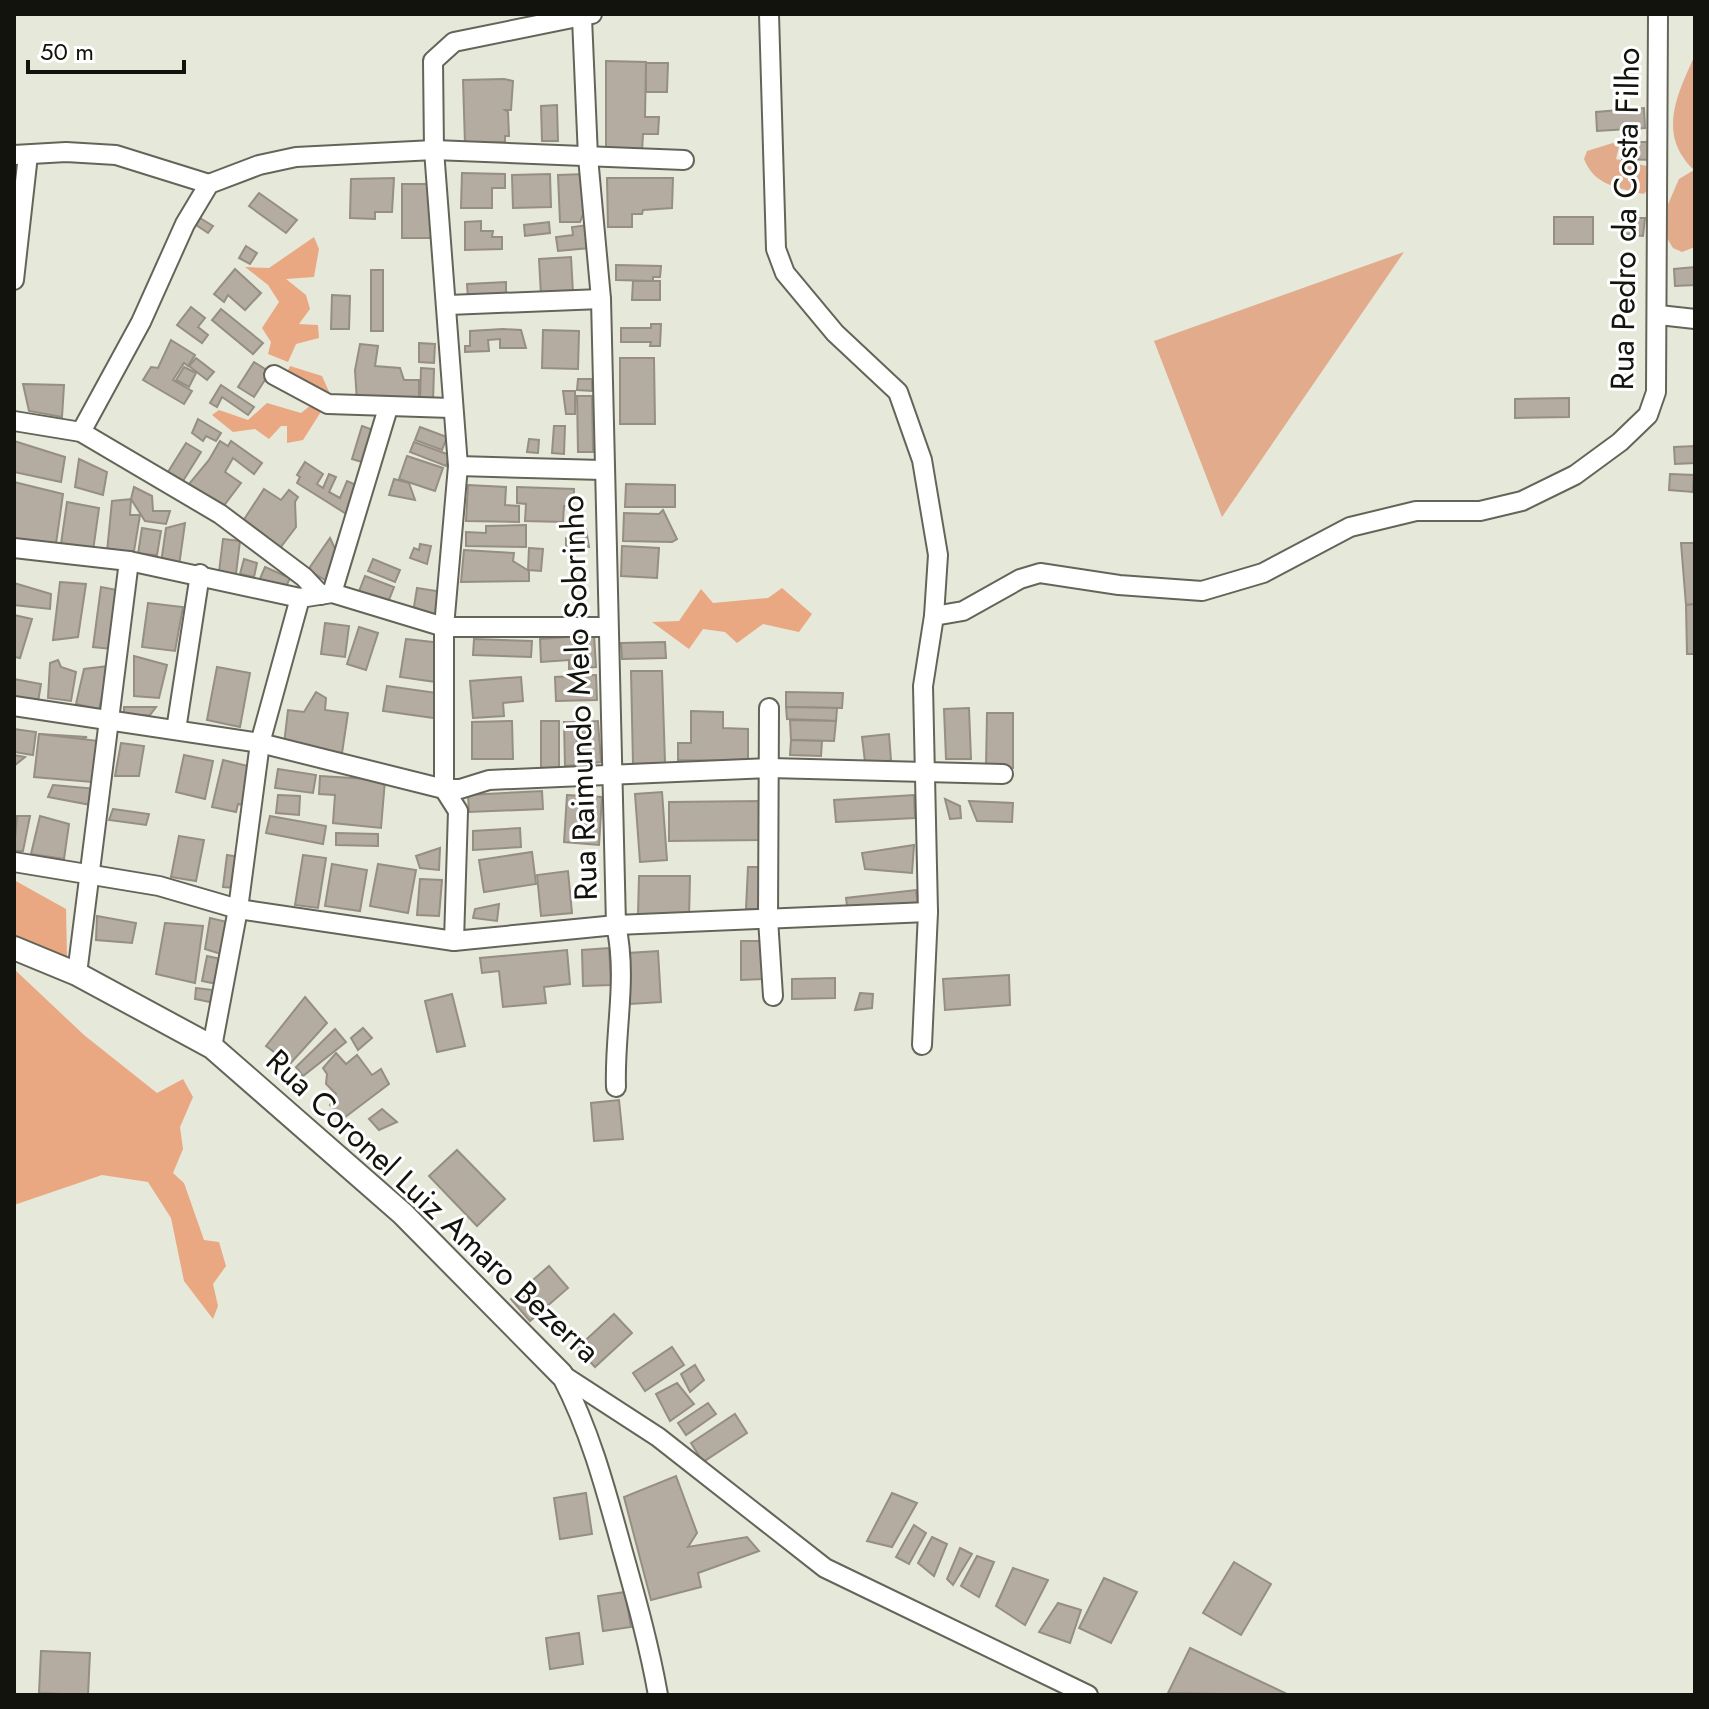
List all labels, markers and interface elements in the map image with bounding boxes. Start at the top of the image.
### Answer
scale bar [28,24,184,74]
text: 50 m [40,34,94,69]
street label: Rua Pedro da Costa Filho [1599,47,1651,391]
street label: Rua Raimundo Melo Sobrinho [549,494,609,902]
street label: Rua Coronel Luiz Amaro Bezerra [256,1039,610,1373]

